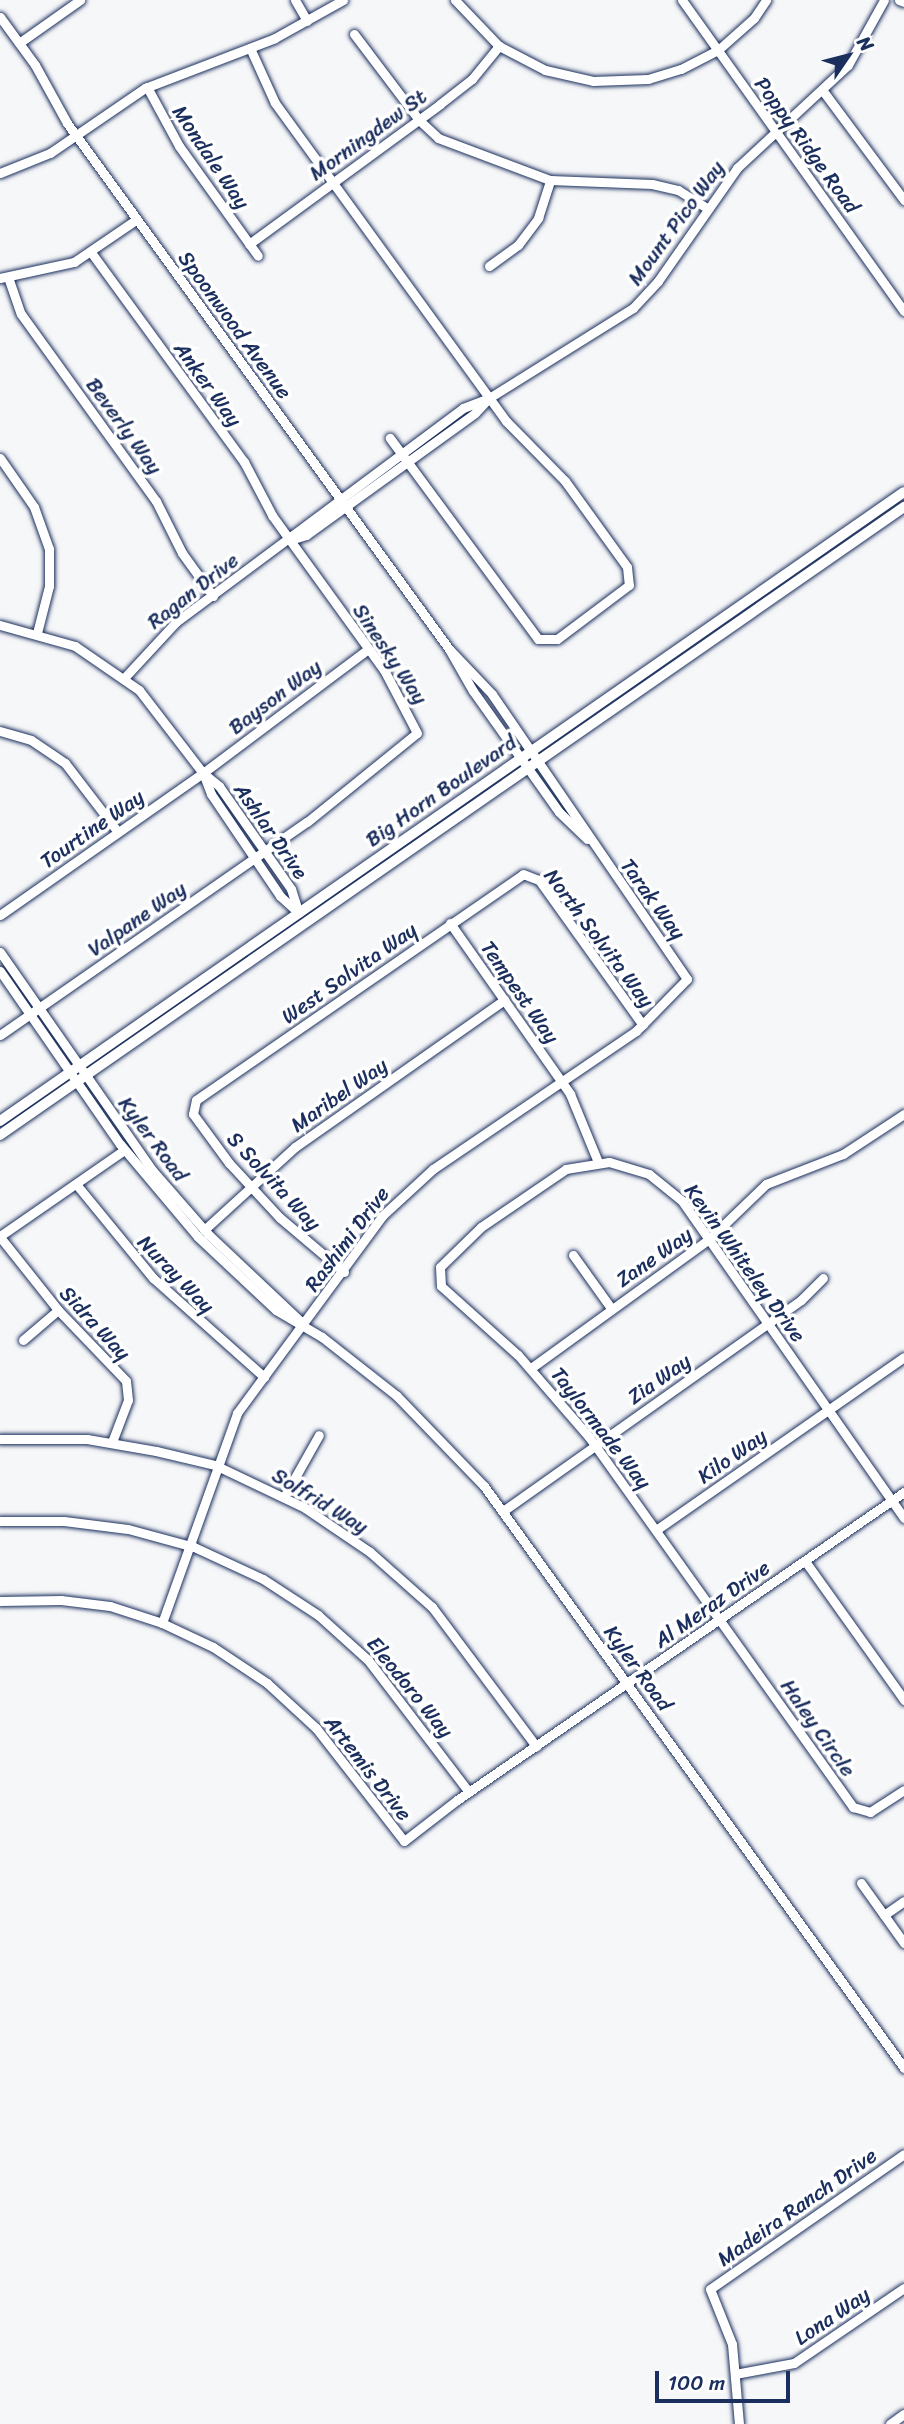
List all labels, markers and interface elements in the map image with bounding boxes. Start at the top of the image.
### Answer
north arrow [813,21,883,91]
text: N [848,29,883,59]
street label: Poppy Ridge Road [749,72,865,218]
street label: Morningdew St [304,84,432,186]
street label: Mondale Way [167,100,255,214]
street label: Mount Pico Way [622,156,730,290]
street label: Spoonwood Avenue [173,246,297,404]
street label: Anker Way [169,337,247,431]
street label: Beverly Way [81,373,167,479]
street label: Ragan Drive [142,548,244,634]
street label: Sinesky Way [347,599,433,709]
street label: Bayson Way [224,654,326,740]
street label: Big Horn Boulevard [361,730,521,852]
street label: Ashlar Drive [228,778,314,884]
street label: Tourtine Way [35,784,149,874]
street label: Tarak Way [615,854,691,944]
street label: North Solvita Way [539,864,659,1012]
street label: Valpane Way [83,876,191,962]
street label: West Solvita Way [277,917,421,1029]
street label: Tempest Way [475,936,565,1048]
street label: Maribel Way [286,1052,392,1138]
street label: Kyler Road [113,1092,193,1186]
street label: S Solvita Way [222,1126,326,1236]
street label: Kevin Whiteley Drive [679,1179,811,1347]
street label: Rashimi Drive [299,1182,395,1296]
street label: Zane Way [611,1222,697,1292]
street label: Nuray Way [133,1230,219,1318]
street label: Sidra Way [54,1281,136,1365]
street label: Zia Way [623,1348,695,1410]
street label: Taylormade Way [545,1362,657,1494]
street label: Kilo Way [693,1423,771,1489]
street label: Solfrid Way [267,1463,373,1539]
street label: Al Meraz Drive [649,1555,775,1653]
street label: Kyler Road [599,1620,677,1716]
street label: Eleodoro Way [362,1631,458,1743]
street label: Haley Circle [775,1674,861,1782]
street label: Artemis Drive [319,1710,417,1826]
street label: Madeira Ranch Drive [712,2142,882,2272]
street label: Lona Way [790,2282,874,2350]
scale bar [659,2358,794,2402]
text: 100 m [668,2364,725,2402]

